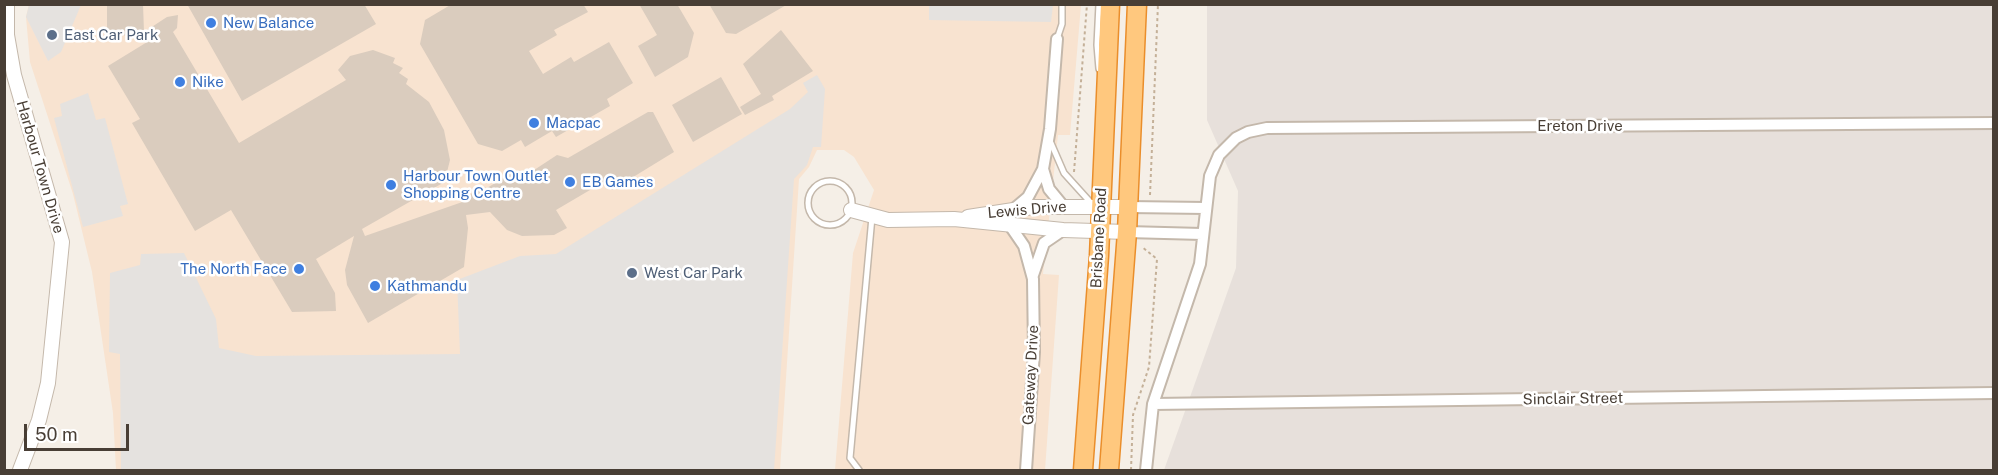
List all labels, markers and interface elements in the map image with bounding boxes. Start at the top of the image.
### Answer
place label: New Balance [223,14,314,32]
marker: New Balance [204,16,218,30]
place label: East Car Park [64,26,158,44]
marker: East Car Park [45,28,59,42]
place label: Nike [192,73,224,91]
marker: Nike [173,75,187,89]
street label: Harbour Town Drive [12,98,68,236]
place label: Macpac [546,114,601,132]
marker: Macpac [527,116,541,130]
street label: Ereton Drive [1537,117,1623,135]
place label: Harbour Town Outlet Shopping Centre [403,167,548,202]
place label: EB Games [582,173,653,191]
marker: EB Games [563,175,577,189]
marker: Harbour Town Outlet Shopping Centre [384,178,398,192]
street label: Brisbane Road [1087,187,1111,289]
street label: Lewis Drive [987,198,1067,222]
place label: The North Face [180,260,287,278]
marker: The North Face [292,262,306,276]
place label: West Car Park [644,264,743,282]
marker: West Car Park [625,266,639,280]
place label: Kathmandu [387,277,467,295]
marker: Kathmandu [368,279,382,293]
street label: Gateway Drive [1019,325,1043,425]
street label: Sinclair Street [1523,389,1623,409]
scale bar [27,412,132,450]
text: 50 m [35,424,78,445]

